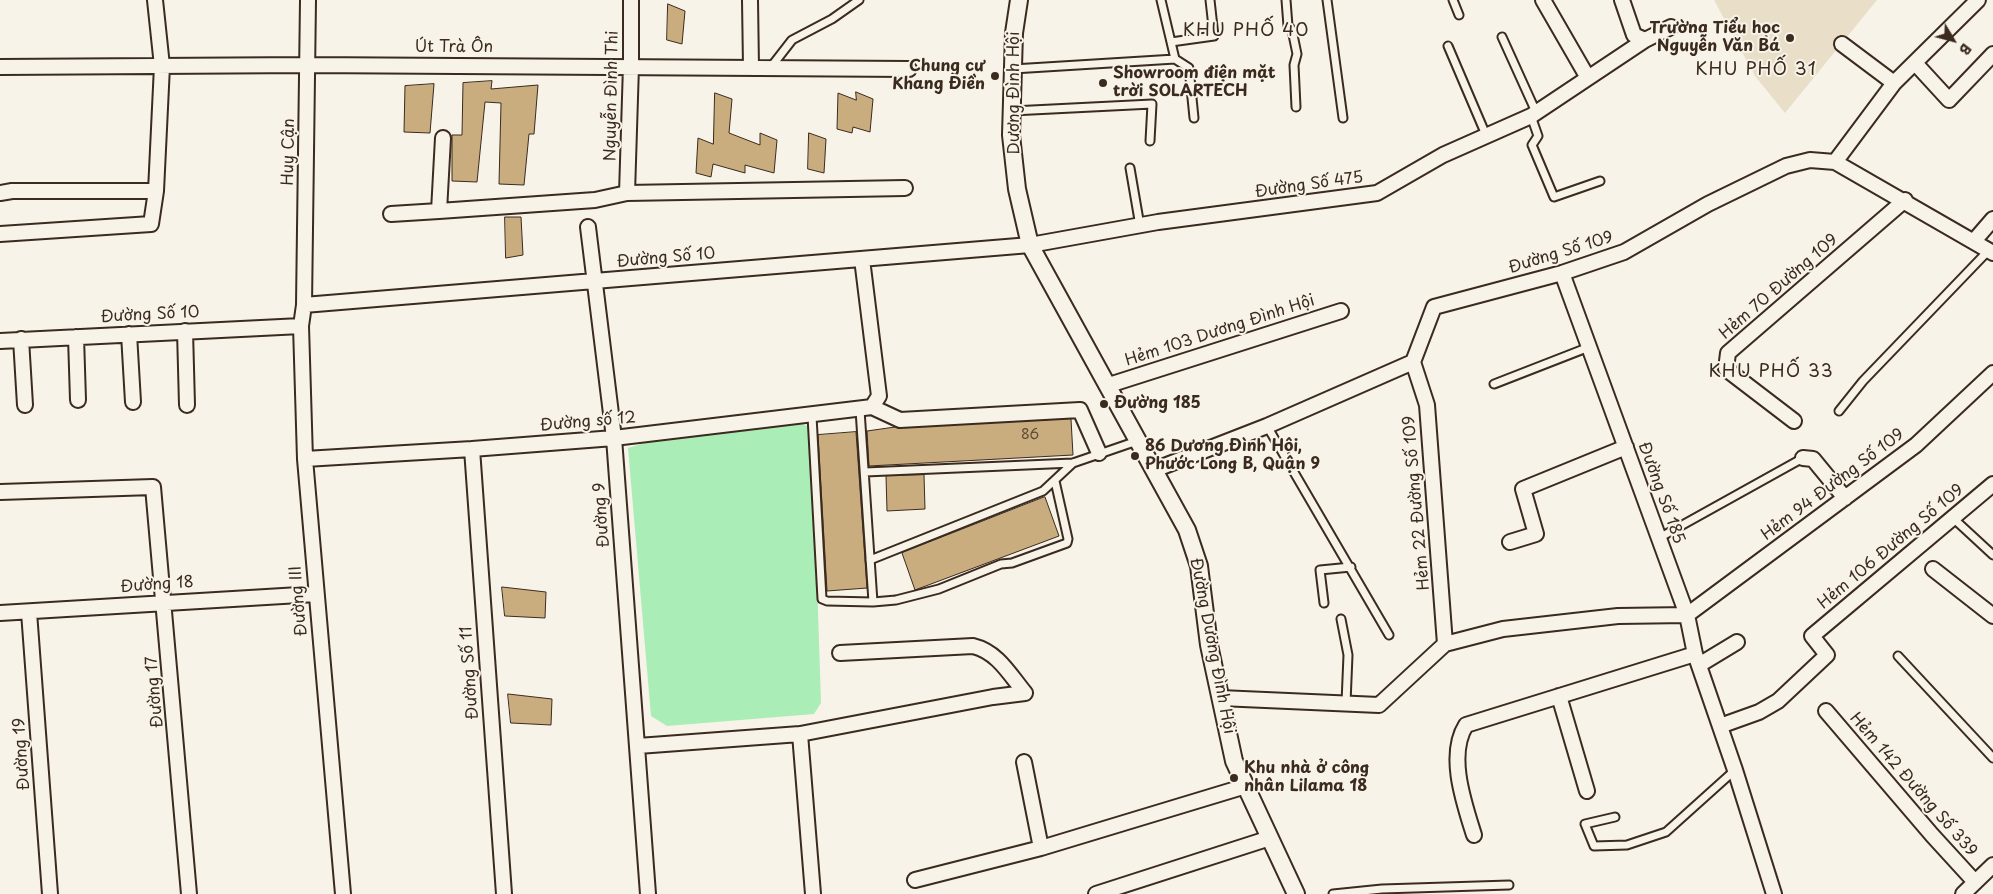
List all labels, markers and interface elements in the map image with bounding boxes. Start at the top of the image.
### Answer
north arrow [1928,15,1978,65]
place label: Trường Tiểu học Nguyễn Văn Bá [1649,19,1780,57]
district label: KHU PHỐ 40 [1181,20,1311,42]
street label: Nguyễn Đình Thi [601,31,623,161]
street label: Dương Đình Hội [1005,31,1025,155]
marker: Trường Tiểu học Nguyễn Văn Bá [1784,32,1796,44]
street label: Út Trà Ôn [415,38,493,58]
text: B [1954,39,1977,59]
place label: Chung cư Khang Điền [892,57,985,95]
district label: KHU PHỐ 31 [1694,59,1818,81]
place label: Showroom điện mặt trời SOLARTECH [1113,64,1276,102]
marker: Chung cư Khang Điền [989,70,1001,82]
marker: Showroom điện mặt trời SOLARTECH [1097,77,1109,89]
street label: Huy Cận [279,118,299,186]
street label: Đường Số 475 [1254,168,1364,202]
street label: Đường Số 109 [1506,228,1616,278]
street label: Hẻm 70 Đường 109 [1716,230,1842,344]
street label: Đường Số 10 [616,244,716,272]
street label: Hẻm 103 Dương Đình Hội [1123,291,1317,371]
street label: Đường Số 10 [100,303,200,327]
district label: KHU PHỐ 33 [1707,361,1835,383]
place label: Đường 185 [1114,394,1201,414]
marker: Đường 185 [1098,398,1110,410]
street label: Đường số 12 [539,408,637,436]
street label: Hẻm 22 Đường Số 109 [1400,415,1434,591]
street label: Hẻm 94 Đường Số 109 [1758,425,1908,545]
house number: 86 [1021,427,1039,443]
place label: 86 Dương Đình Hội, Phước Long B, Quận 9 [1145,437,1320,475]
street label: Đường Số 185 [1634,440,1688,546]
marker: 86 Dương Đình Hội, Phước Long B, Quận 9 [1129,450,1141,462]
street label: Hẻm 106 Đường Số 109 [1814,480,1968,614]
street label: Đường 9 [590,482,614,548]
street label: Đường Dương Đình Hội [1185,556,1239,736]
street label: Đường III [286,565,312,637]
street label: Đường 18 [120,573,194,597]
street label: Đường Số 11 [457,626,483,720]
street label: Đường 17 [142,655,168,729]
street label: Hẻm 142 Đường Số 339 [1845,709,1981,861]
street label: Đường 19 [10,717,34,791]
place label: Khu nhà ở công nhân Lilama 18 [1244,759,1369,797]
marker: Khu nhà ở công nhân Lilama 18 [1228,772,1240,784]

